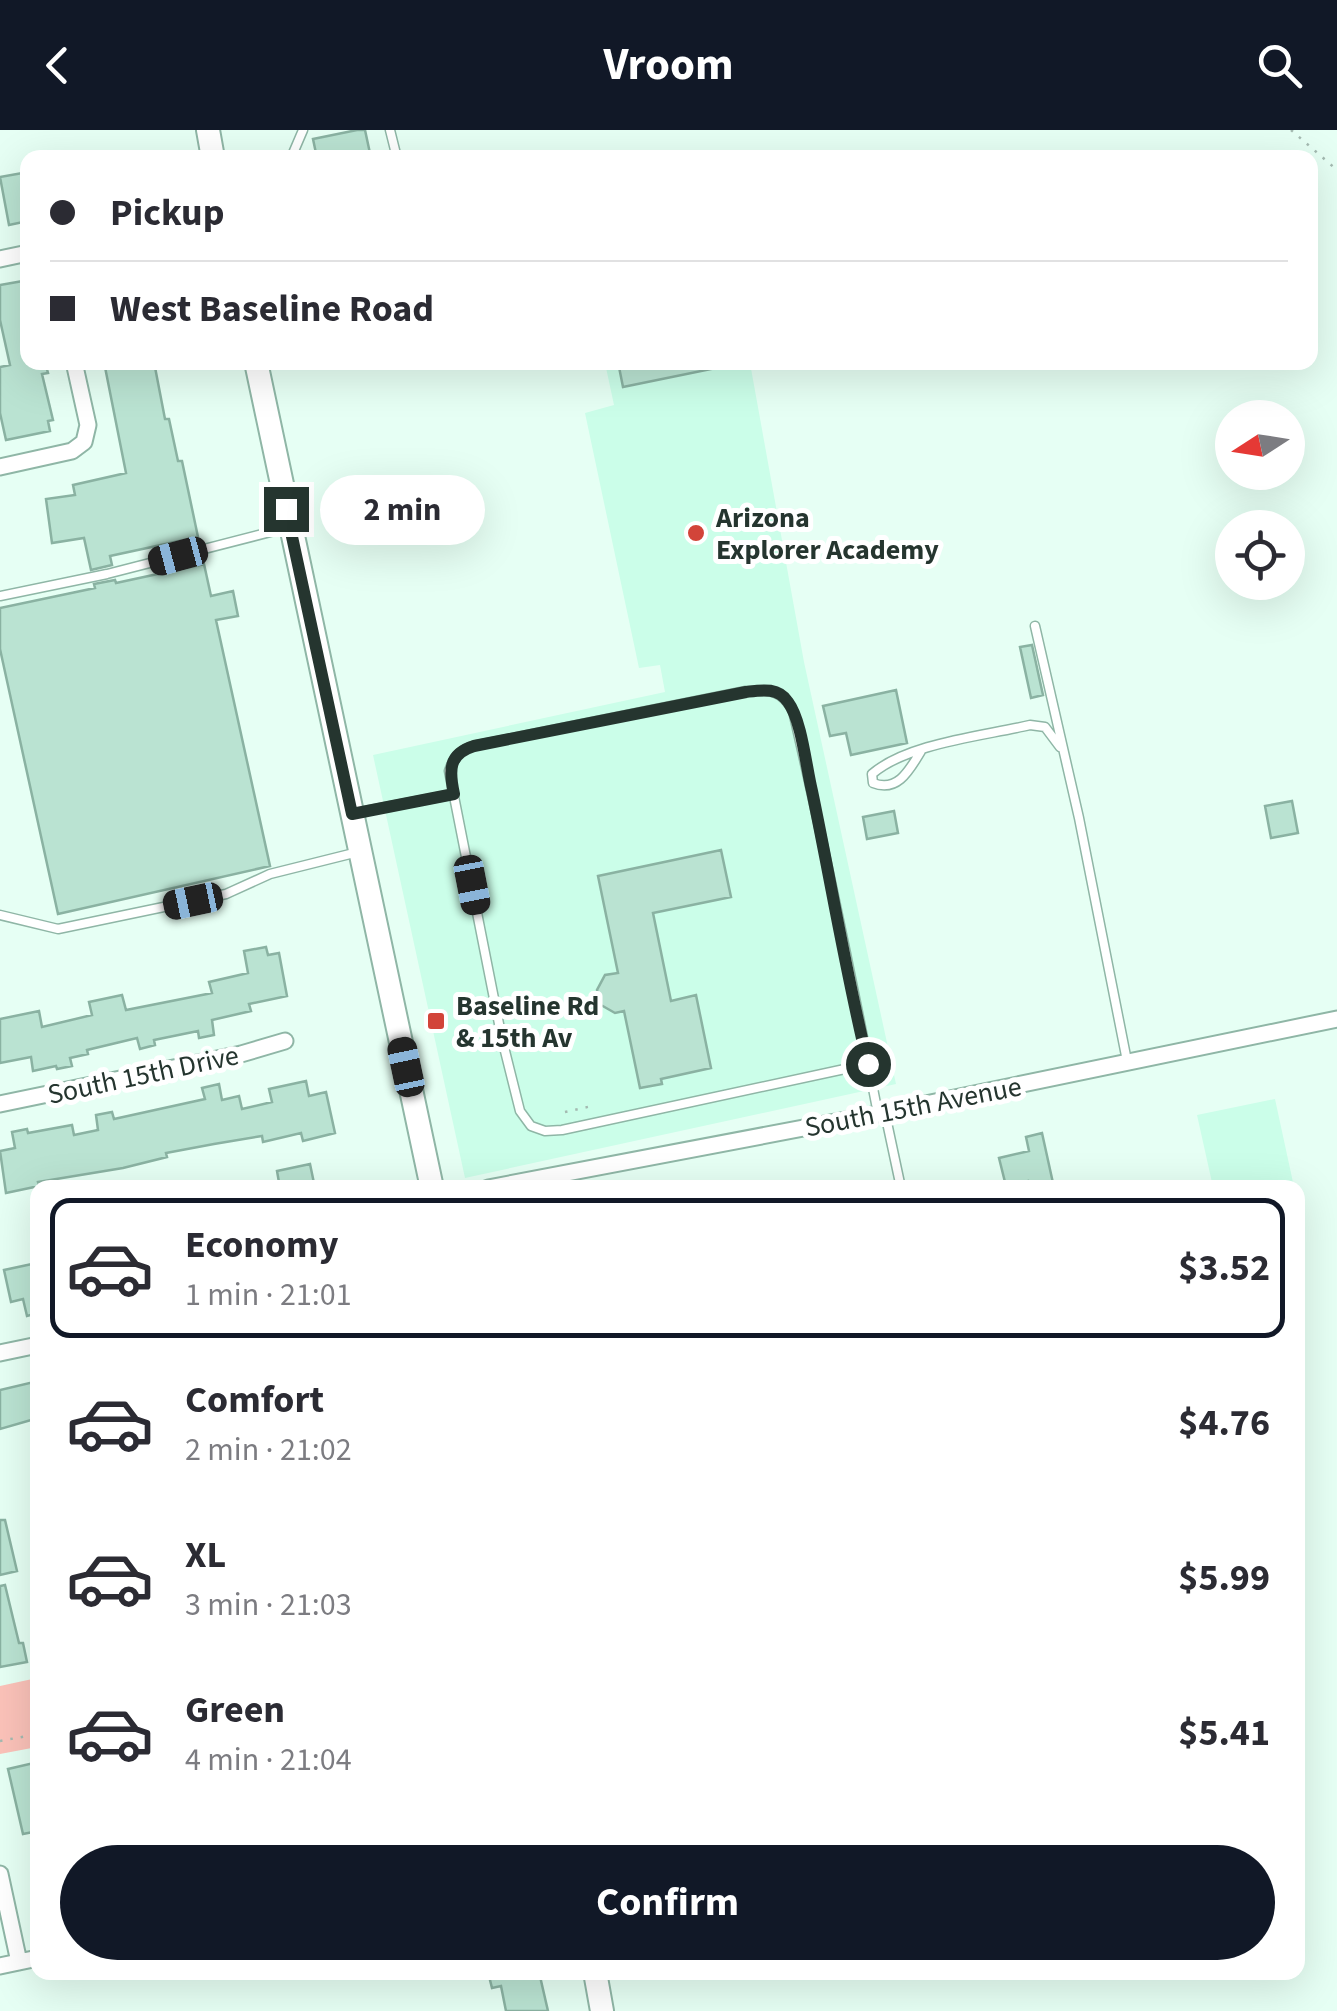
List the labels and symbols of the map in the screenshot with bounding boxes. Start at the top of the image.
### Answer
north arrow [1215,400,1305,490]
callout: 2 min [321,474,486,544]
route end [264,487,309,532]
place label: Arizona Explorer Academy [715,498,939,570]
marker: Arizona Explorer Academy [685,522,707,544]
car [145,534,211,578]
car [452,853,492,917]
car [161,880,225,922]
place label: Baseline Rd & 15th Av [456,986,599,1058]
marker: Baseline Rd & 15th Av [425,1010,447,1032]
street label: South 15th Drive [44,1035,242,1115]
car [385,1035,427,1099]
route start [846,1042,891,1087]
street label: South 15th Avenue [801,1066,1025,1148]

